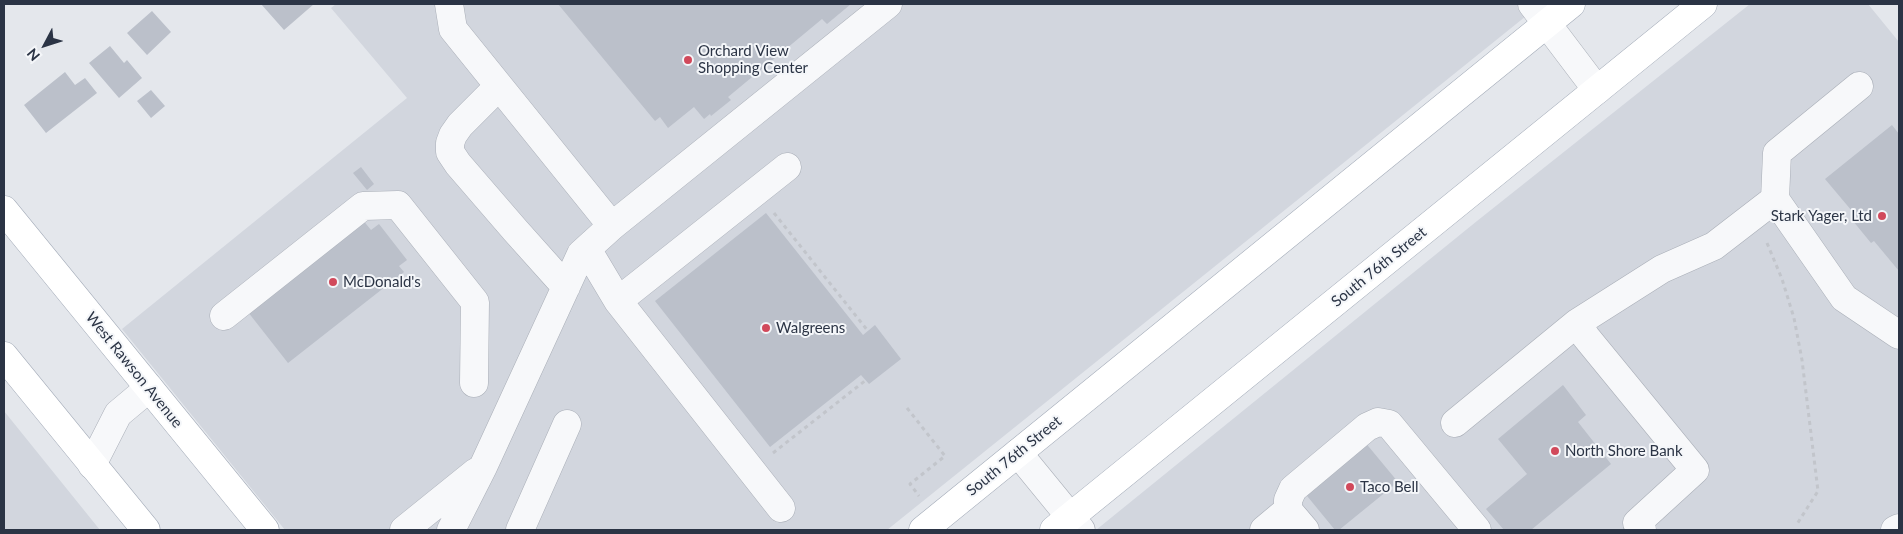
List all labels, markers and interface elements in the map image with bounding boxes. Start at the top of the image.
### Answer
north arrow [20,20,70,70]
place label: Orchard View Shopping Center [698,42,808,77]
text: N [23,45,43,65]
marker: Orchard View Shopping Center [682,54,694,66]
place label: Stark Yager, Ltd [1771,207,1872,225]
marker: Stark Yager, Ltd [1876,210,1888,222]
street label: South 76th Street [1328,223,1430,311]
place label: McDonald's [343,273,421,291]
marker: McDonald's [327,276,339,288]
street label: West Rawson Avenue [82,309,186,431]
place label: Walgreens [776,319,845,337]
marker: Walgreens [760,322,772,334]
street label: South 76th Street [963,412,1065,500]
place label: North Shore Bank [1565,442,1683,460]
marker: North Shore Bank [1549,445,1561,457]
place label: Taco Bell [1360,478,1419,496]
marker: Taco Bell [1344,481,1356,493]

